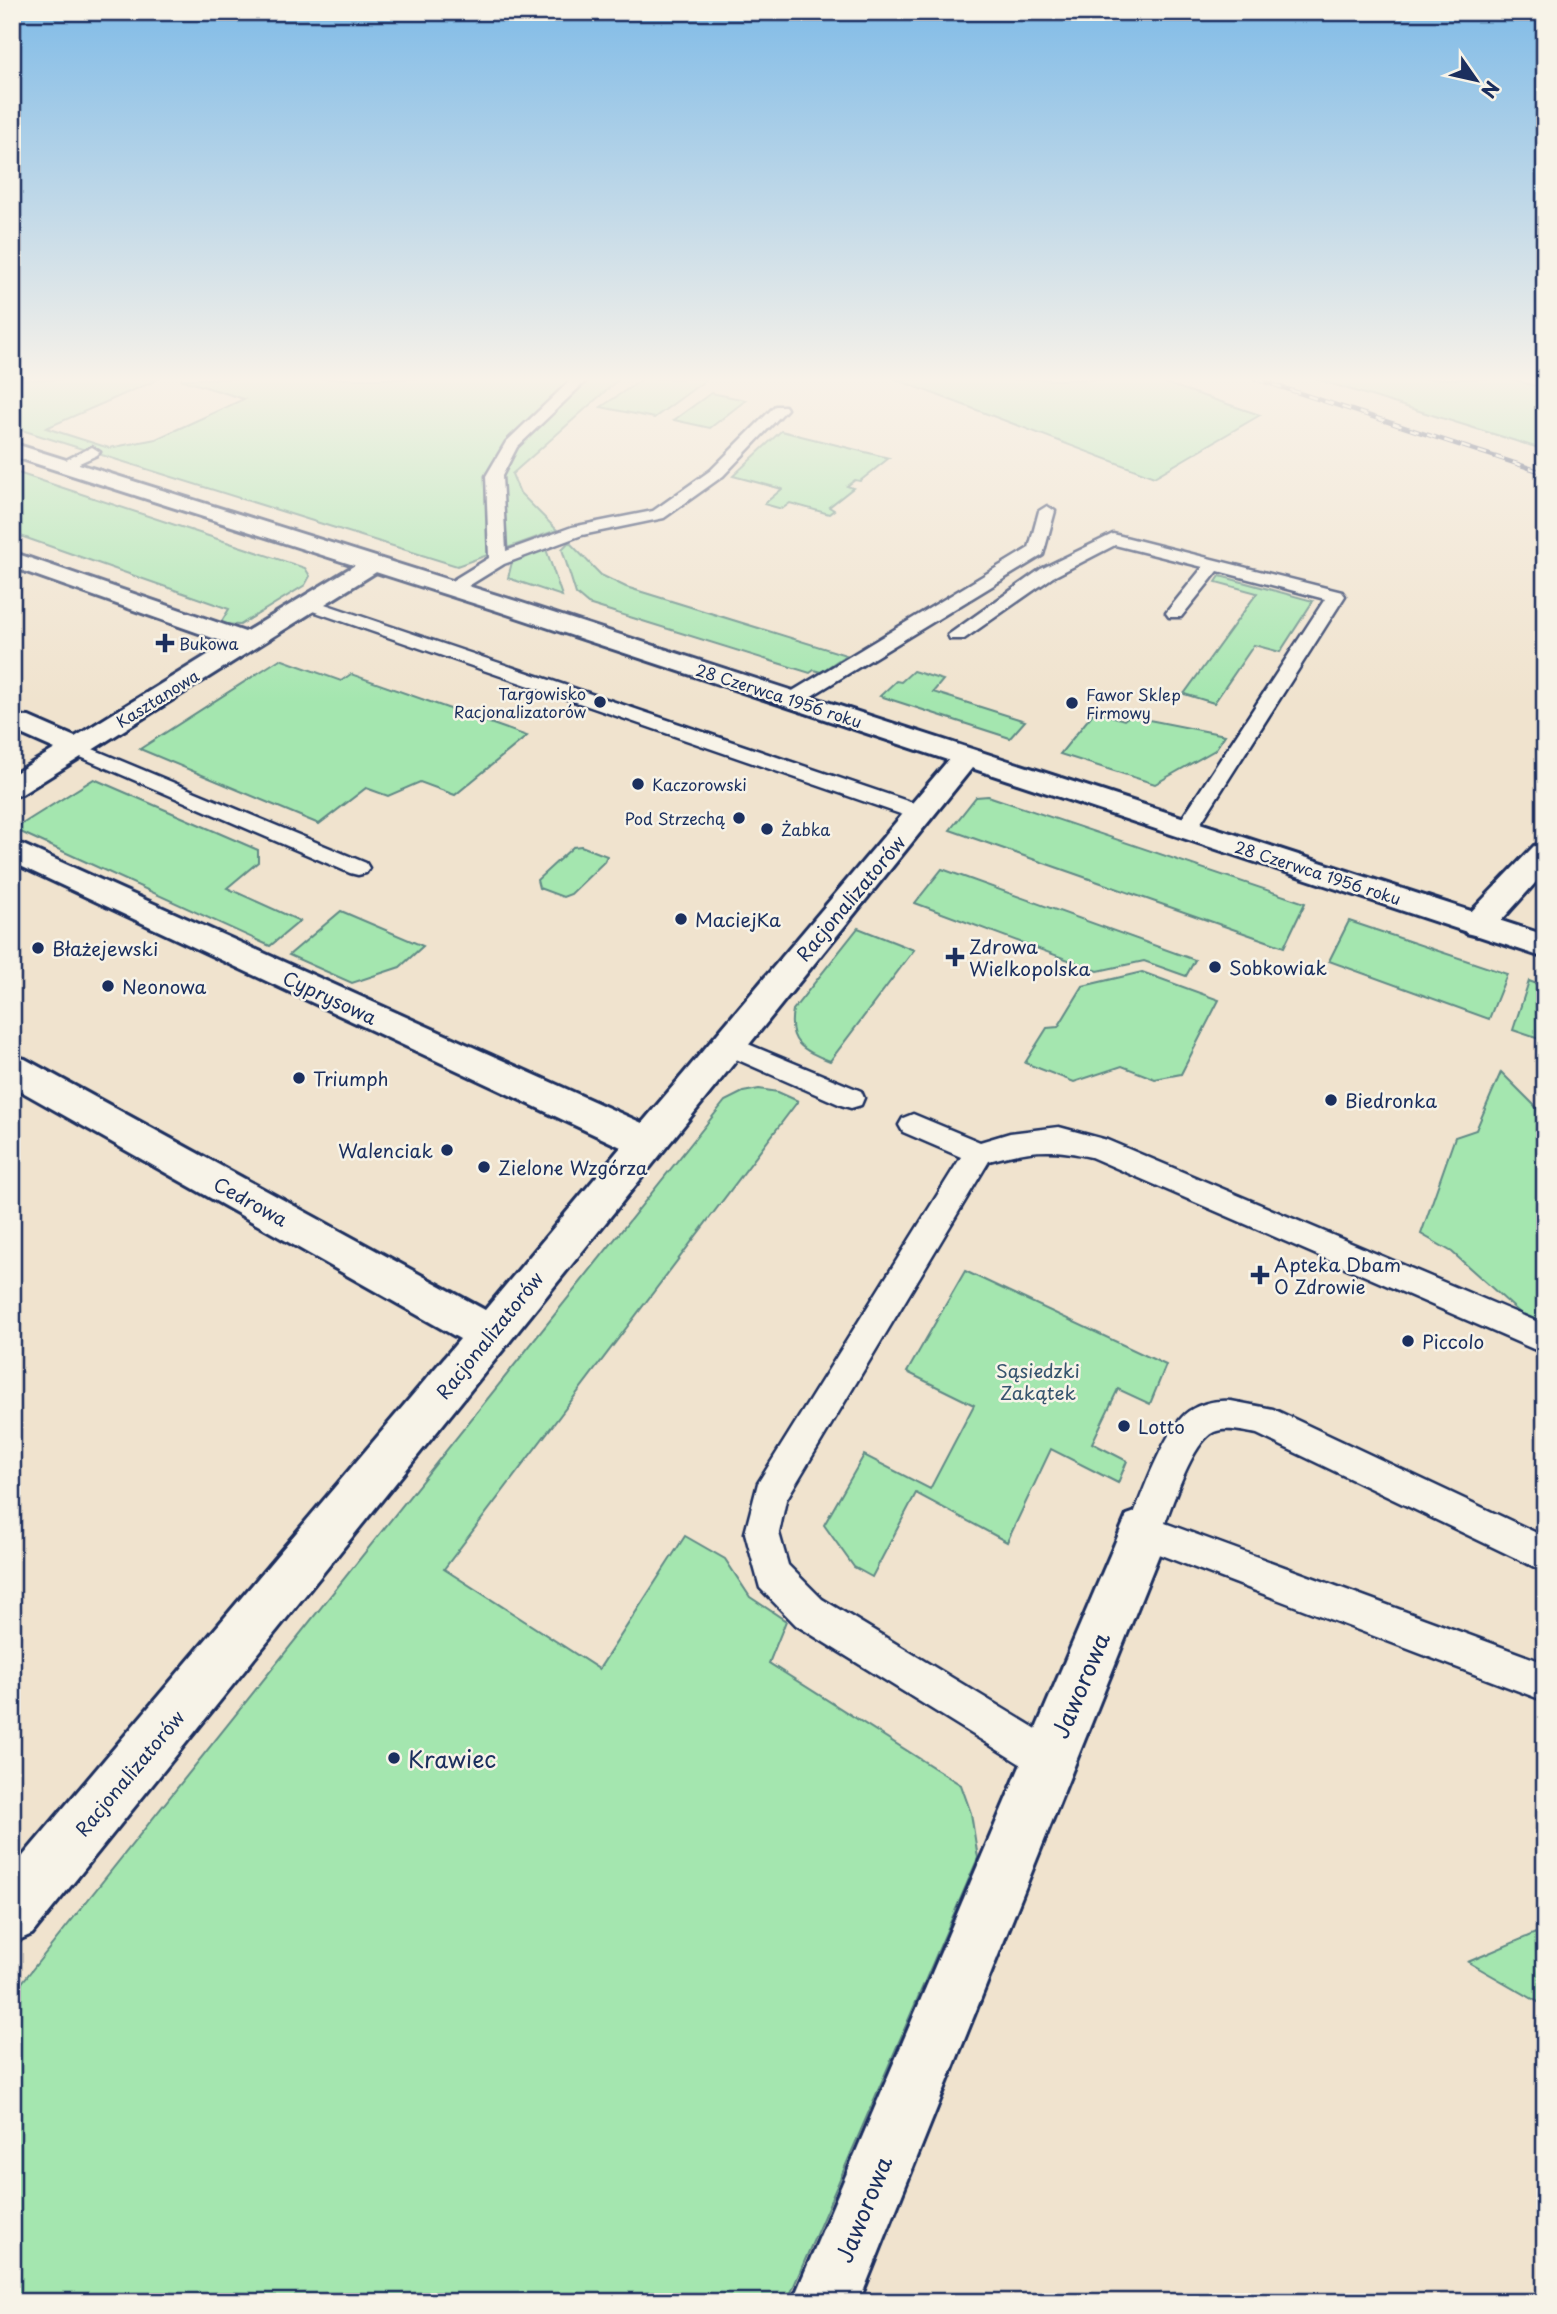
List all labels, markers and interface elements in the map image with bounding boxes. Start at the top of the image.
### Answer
north arrow [1442,46,1512,116]
text: N [1475,76,1507,104]
place label: Bukowa [179,631,239,655]
marker: Bukowa [157,635,173,651]
street label: 28 Czerwca 1956 roku [693,657,865,733]
street label: Kasztanowa [111,663,203,733]
place label: Targowisko Racjonalizatorów [454,681,587,723]
place label: Fawor Sklep Firmowy [1086,682,1181,724]
marker: Targowisko Racjonalizatorów [592,694,608,710]
marker: Fawor Sklep Firmowy [1064,695,1080,711]
place label: Kaczorowski [652,772,747,796]
marker: Kaczorowski [630,776,646,792]
place label: Pod Strzechą [625,806,725,830]
marker: Pod Strzechą [731,810,747,826]
place label: Żabka [781,817,830,841]
marker: Żabka [759,821,775,837]
street label: Racjonalizatorów [789,829,911,967]
street label: 28 Czerwca 1956 roku [1232,834,1404,910]
place label: MaciejKa [695,905,781,933]
marker: MaciejKa [673,911,689,927]
place label: Zdrowa Wielkopolska [969,932,1091,982]
place label: Błażejewski [52,934,158,962]
marker: Błażejewski [30,940,46,956]
marker: Zdrowa Wielkopolska [947,949,963,965]
place label: Sobkowiak [1229,953,1327,981]
marker: Sobkowiak [1207,959,1223,975]
street label: Cyprysowa [279,963,382,1031]
place label: Neonowa [122,972,207,1000]
marker: Neonowa [100,978,116,994]
place label: Triumph [313,1064,389,1092]
marker: Triumph [291,1070,307,1086]
place label: Biedronka [1345,1086,1437,1114]
marker: Biedronka [1323,1092,1339,1108]
place label: Walenciak [338,1136,433,1164]
marker: Walenciak [439,1142,455,1158]
place label: Zielone Wzgórza [498,1153,648,1181]
marker: Zielone Wzgórza [476,1159,492,1175]
street label: Cedrowa [209,1169,293,1233]
place label: Apteka Dbam O Zdrowie [1274,1250,1401,1300]
street label: Racjonalizatorów [429,1265,549,1405]
marker: Apteka Dbam O Zdrowie [1252,1267,1268,1283]
place label: Piccolo [1422,1327,1484,1355]
marker: Piccolo [1400,1333,1416,1349]
park label: Sąsiedzki Zakątek [996,1356,1080,1406]
place label: Lotto [1138,1412,1185,1440]
marker: Lotto [1116,1418,1132,1434]
street label: Jaworowa [1042,1626,1118,1743]
street label: Racjonalizatorów [68,1704,190,1842]
place label: Krawiec [408,1741,496,1776]
marker: Krawiec [386,1750,402,1766]
street label: Jaworowa [826,2150,900,2268]

